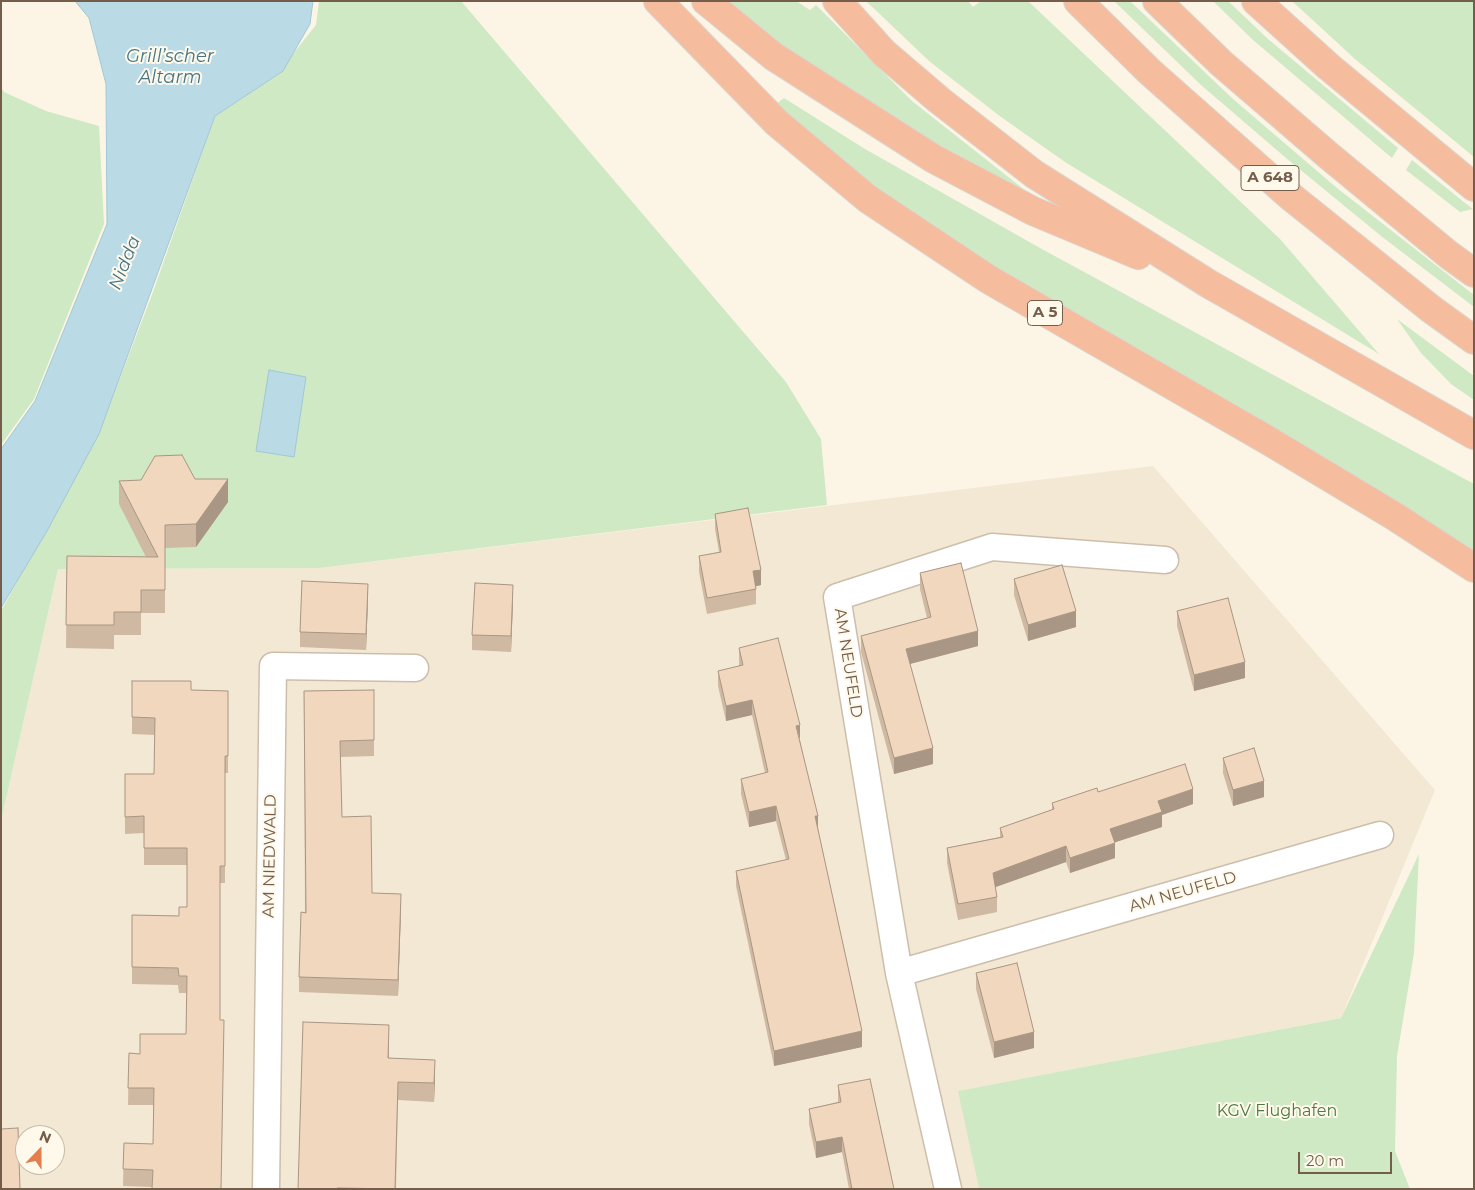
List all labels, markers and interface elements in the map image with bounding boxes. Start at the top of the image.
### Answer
water label: Grill’scher Altarm [126,46,214,88]
road number: A 648 [1241,166,1299,190]
water label: Nidda [104,233,146,293]
road number: A 5 [1028,300,1062,326]
street label: AM NEUFELD [830,607,866,719]
street label: AM NIEDWALD [259,794,281,918]
street label: AM NEUFELD [1127,868,1239,916]
park label: KGV Flughafen [1217,1101,1337,1121]
north arrow [15,1125,65,1175]
text: N [37,1127,54,1147]
scale bar [1300,1142,1394,1174]
text: 20 m [1306,1151,1344,1170]

